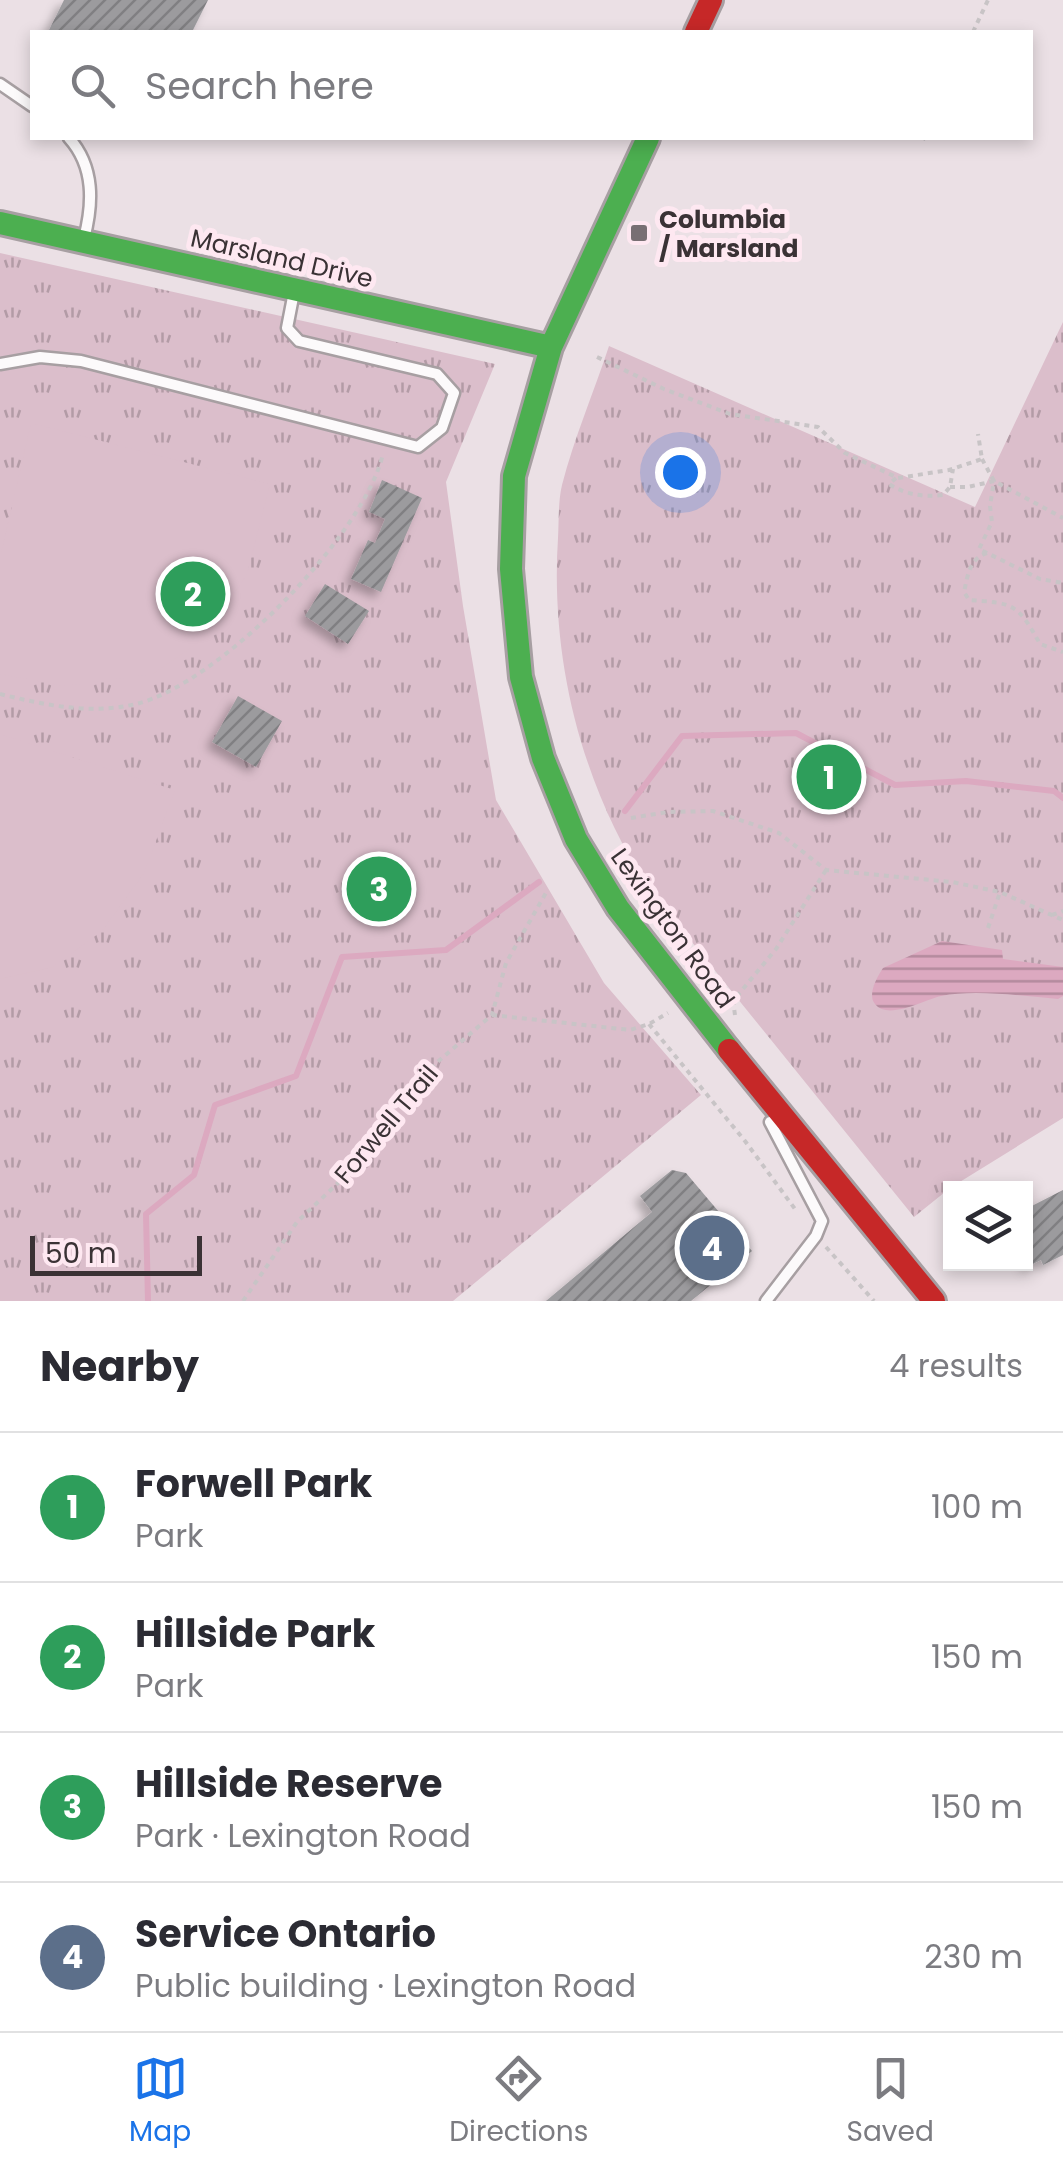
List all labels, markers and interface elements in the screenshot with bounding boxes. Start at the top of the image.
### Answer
search box [30,30,1033,140]
icon: search [65,58,120,113]
text: Search here [145,59,374,112]
place label: Columbia / Marsland [659,202,798,266]
street label: Marsland Drive [187,221,376,296]
marker: Columbia / Marsland [628,222,650,244]
your location [655,447,706,498]
pin: 2 [160,556,226,632]
pin: 1 [796,740,862,814]
street label: Lexington Road [603,841,743,1015]
pin: 3 [346,852,412,926]
street label: Forwell Trail [326,1058,446,1191]
map controls [943,1181,1033,1271]
button: layers [943,1181,1033,1271]
pin: 4 [680,1210,744,1286]
scale bar [30,1231,202,1276]
text: 50 m [45,1234,116,1273]
text: Nearby [40,1337,199,1396]
text: 4 results [889,1343,1023,1388]
text: Forwell Park [135,1457,372,1510]
text: 1 [66,1484,79,1529]
text: 100 m [931,1484,1023,1529]
text: Park [135,1513,204,1558]
text: Hillside Park [135,1607,375,1660]
text: 2 [63,1634,82,1679]
text: 150 m [931,1634,1023,1679]
text: Park [135,1663,204,1708]
text: Hillside Reserve [135,1757,442,1810]
text: 3 [63,1784,82,1829]
text: 150 m [931,1784,1023,1829]
text: Park · Lexington Road [135,1813,471,1858]
text: Service Ontario [135,1907,436,1960]
text: 4 [62,1934,83,1979]
text: 230 m [924,1934,1023,1979]
text: Public building · Lexington Road [135,1963,636,2008]
tab: Map [129,2051,191,2153]
tab: Directions [449,2051,588,2153]
tab: Saved [847,2051,934,2153]

